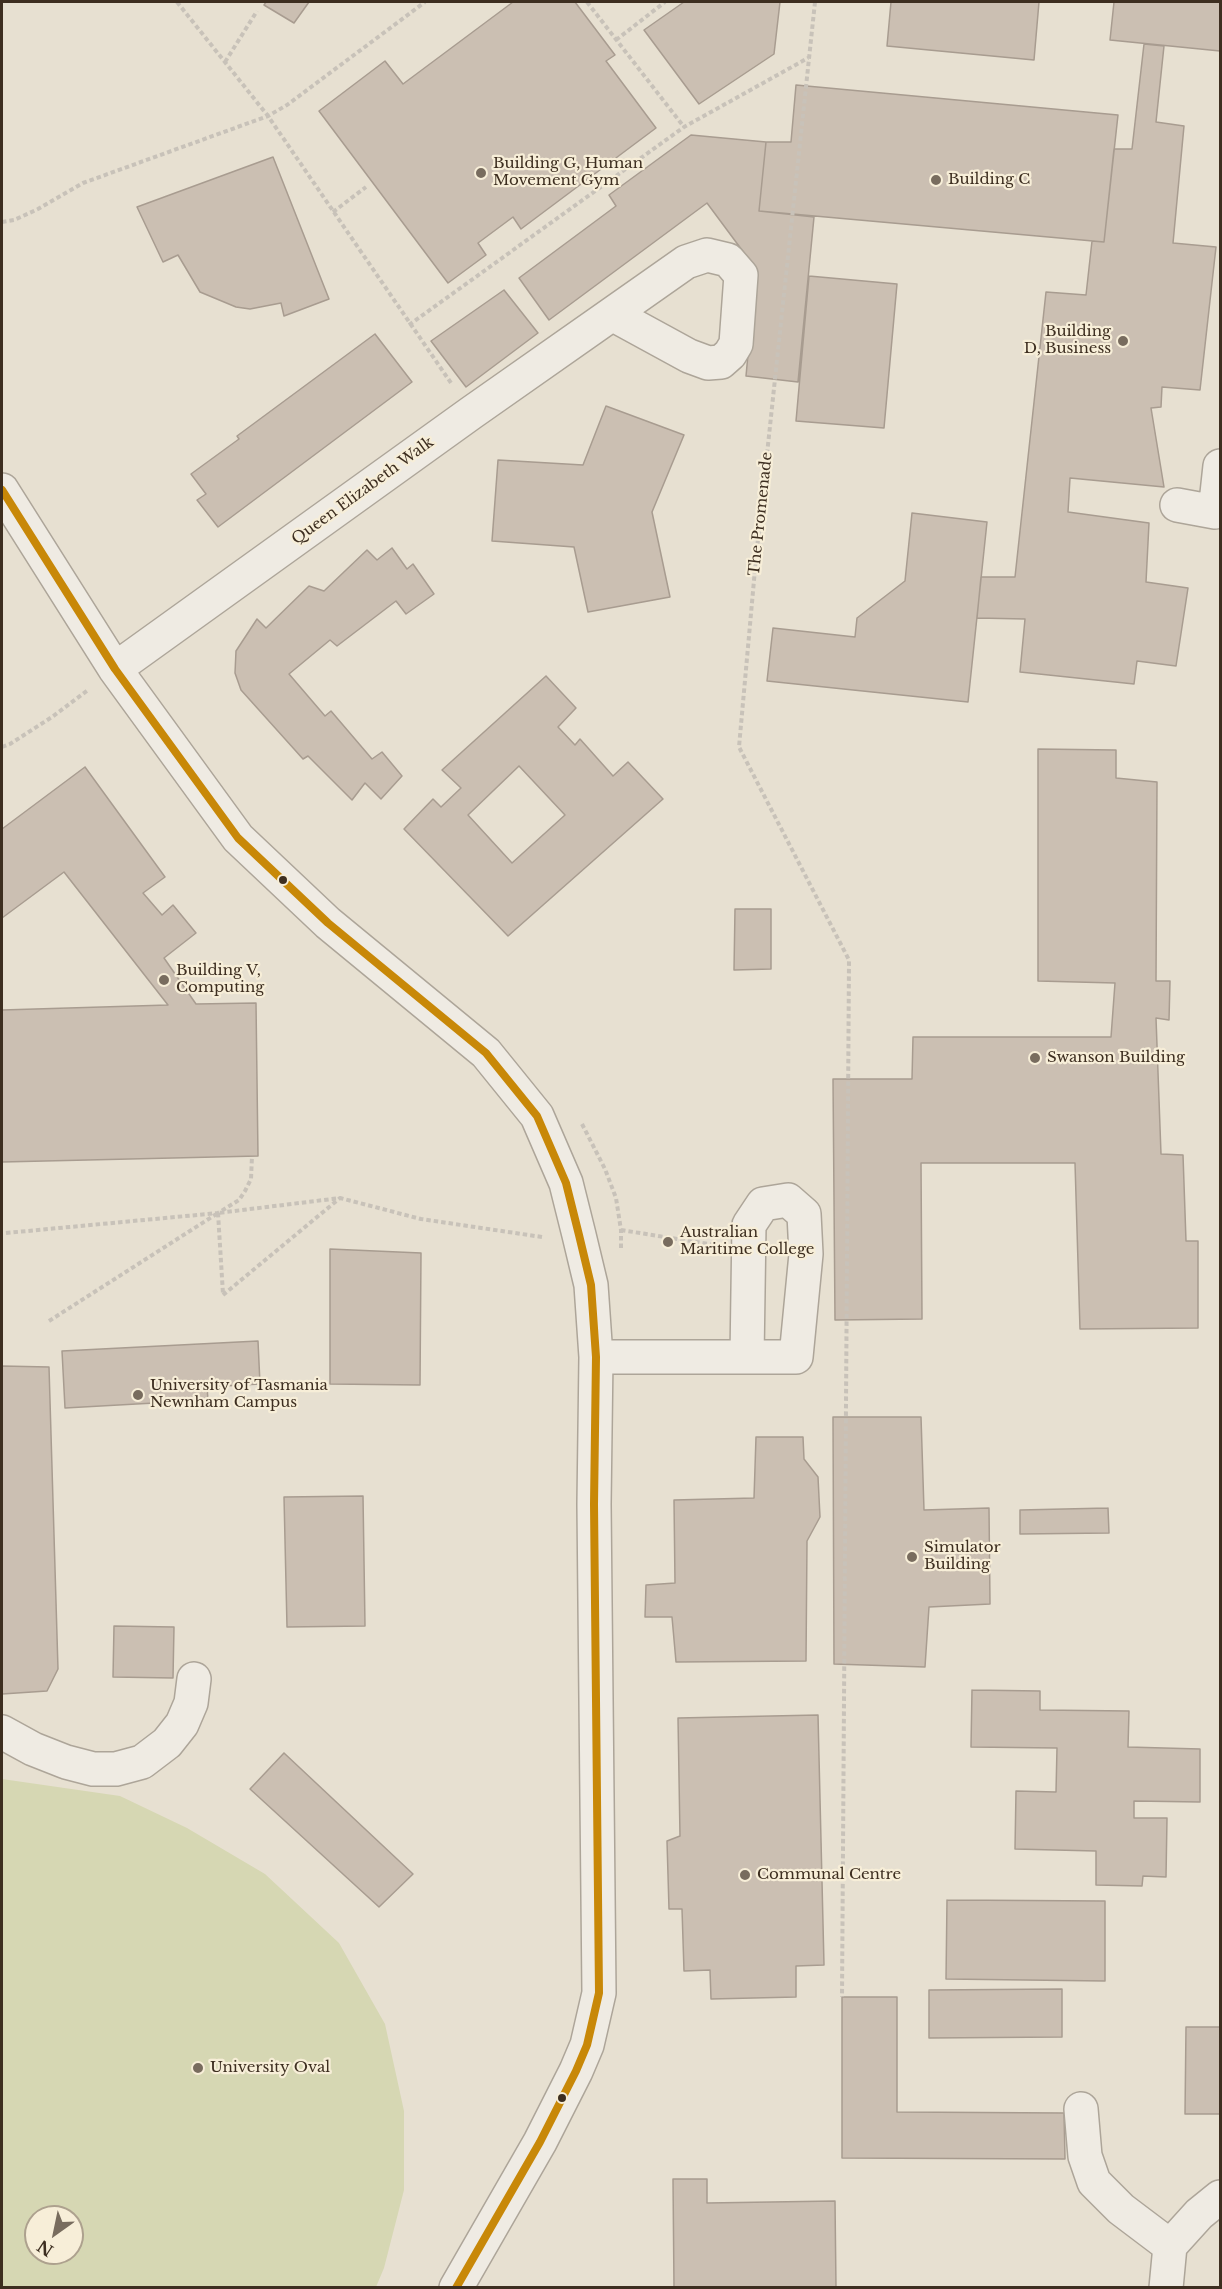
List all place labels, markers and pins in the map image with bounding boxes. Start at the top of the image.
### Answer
place label: Building G, Human Movement Gym [493,155,643,190]
marker: Building G, Human Movement Gym [474,166,488,180]
place label: Building C [948,171,1030,189]
marker: Building C [929,173,943,187]
place label: Building D, Business [1024,323,1111,358]
marker: Building D, Business [1116,334,1130,348]
unlabelled marker [277,874,289,886]
place label: Building V, Computing [176,962,264,997]
marker: Building V, Computing [157,973,171,987]
place label: Swanson Building [1047,1049,1185,1067]
marker: Swanson Building [1028,1051,1042,1065]
place label: Australian Maritime College [680,1224,814,1259]
marker: Australian Maritime College [661,1235,675,1249]
place label: University of Tasmania Newnham Campus [150,1377,328,1412]
marker: University of Tasmania Newnham Campus [131,1388,145,1402]
place label: Simulator Building [924,1539,1001,1574]
marker: Simulator Building [905,1550,919,1564]
place label: Communal Centre [757,1866,901,1884]
marker: Communal Centre [738,1868,752,1882]
place label: University Oval [210,2059,330,2077]
marker: University Oval [191,2061,205,2075]
unlabelled marker [556,2092,568,2104]

